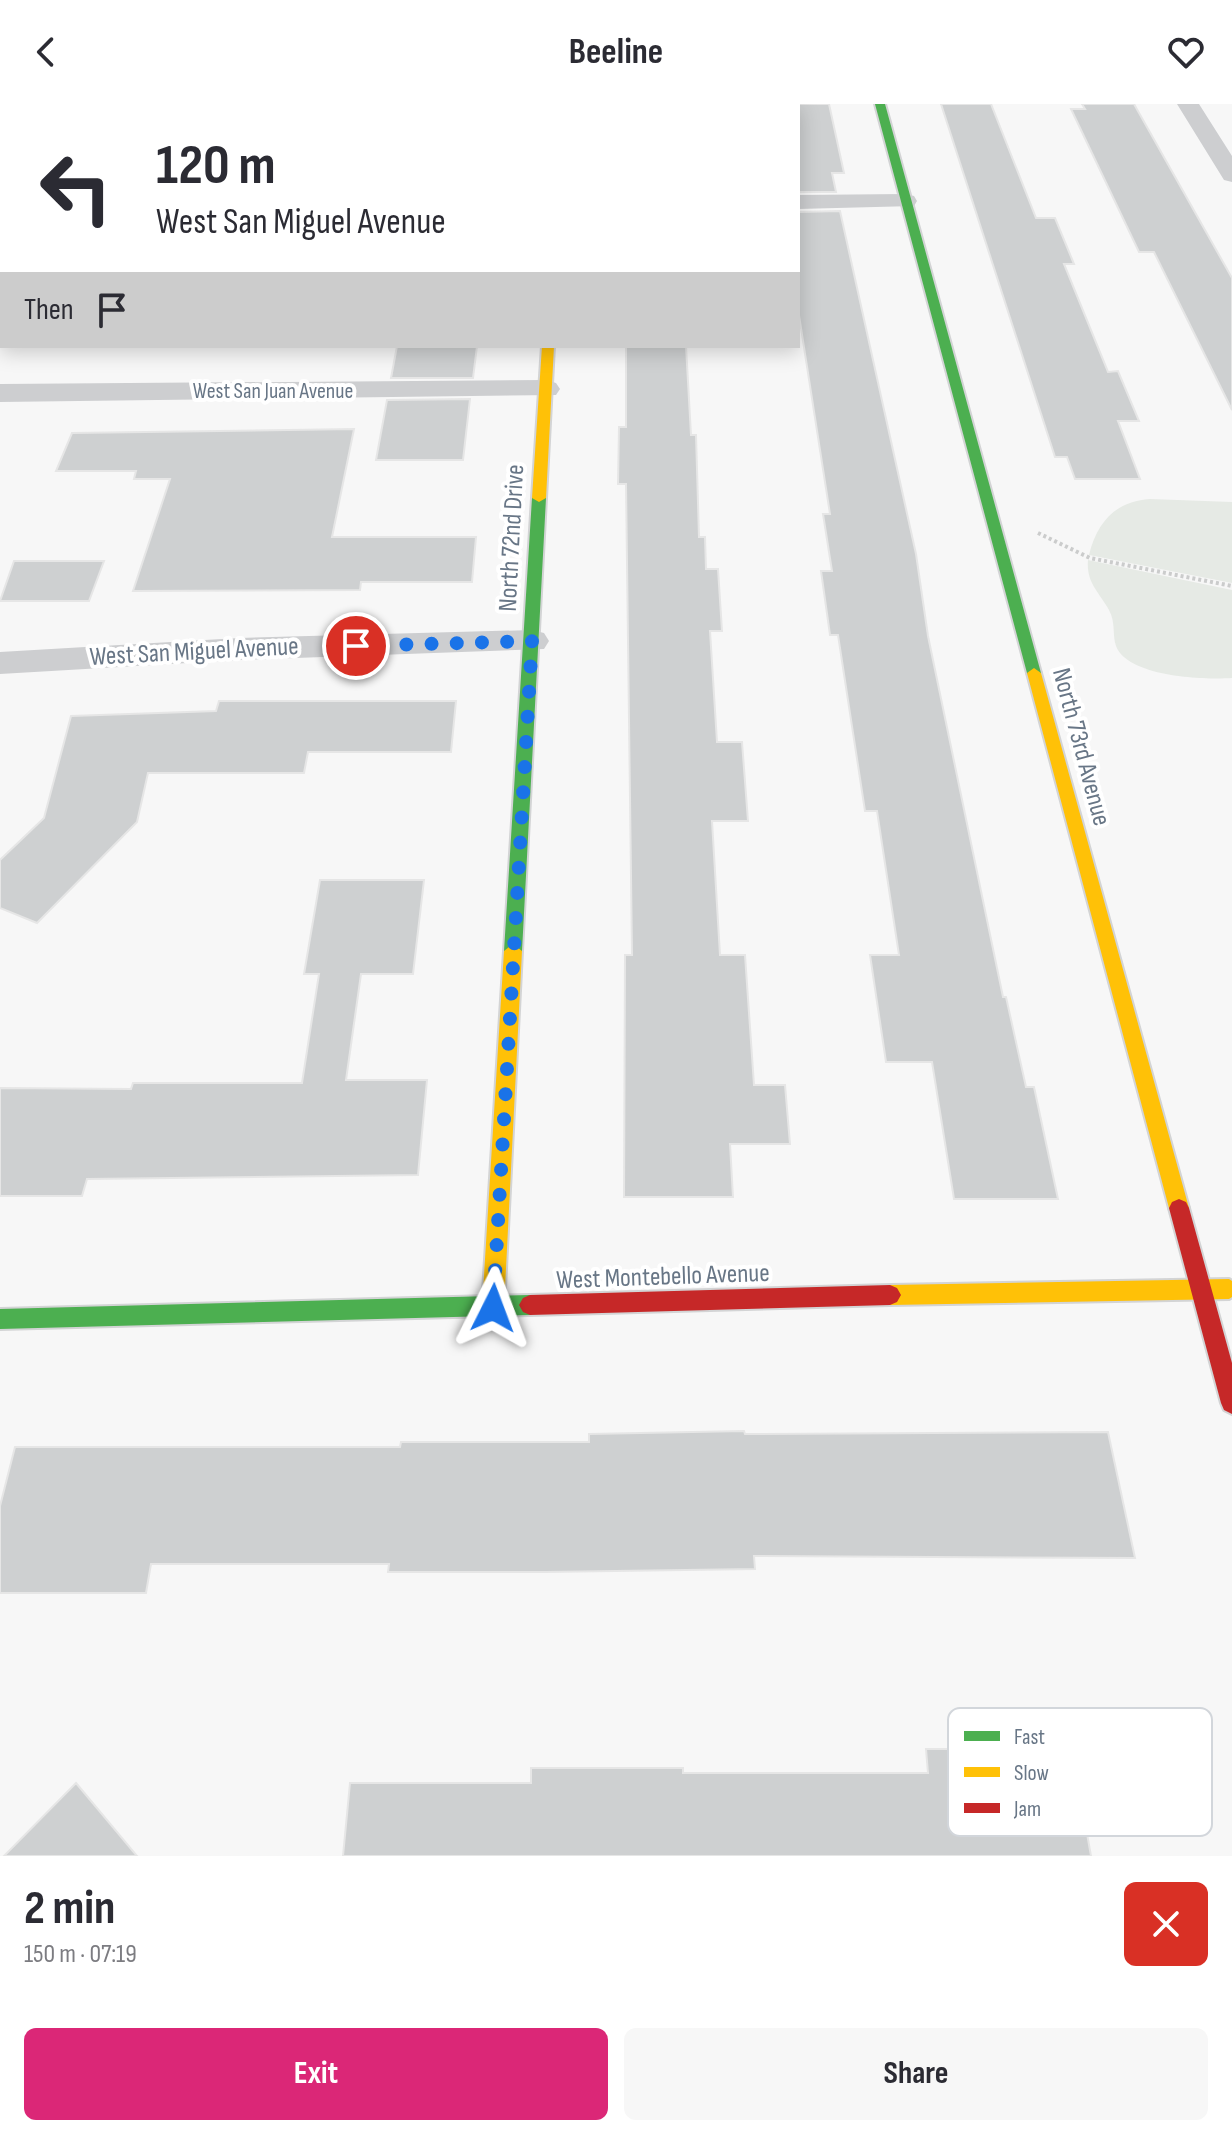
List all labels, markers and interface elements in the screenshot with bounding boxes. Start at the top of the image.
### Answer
icon: back [24,30,68,74]
icon: heart [1164,30,1208,74]
text: Beeline [569,31,663,74]
text: 120 m [156,133,276,200]
icon: left [24,136,128,240]
text: West San Miguel Avenue [156,201,446,244]
icon: arrive [90,288,134,332]
text: Then [24,292,74,328]
street label: West San Juan Avenue [193,378,353,405]
street label: North 72nd Drive [493,464,531,612]
pin [322,612,390,680]
icon: arrive [334,624,378,668]
street label: West San Miguel Avenue [89,631,299,673]
street label: North 73rd Avenue [1045,665,1117,829]
street label: West Montebello Avenue [556,1258,770,1296]
position arrow [451,1266,535,1350]
legend [948,1708,1212,1836]
text: Fast [1014,1724,1045,1751]
text: Slow [1014,1760,1049,1787]
text: Jam [1013,1796,1041,1823]
text: 2 min [24,1880,115,1937]
button: close [1124,1882,1208,1966]
text: 150 m · 07:19 [24,1939,137,1970]
button: Exit [24,2028,608,2120]
button: Share [624,2028,1208,2120]

